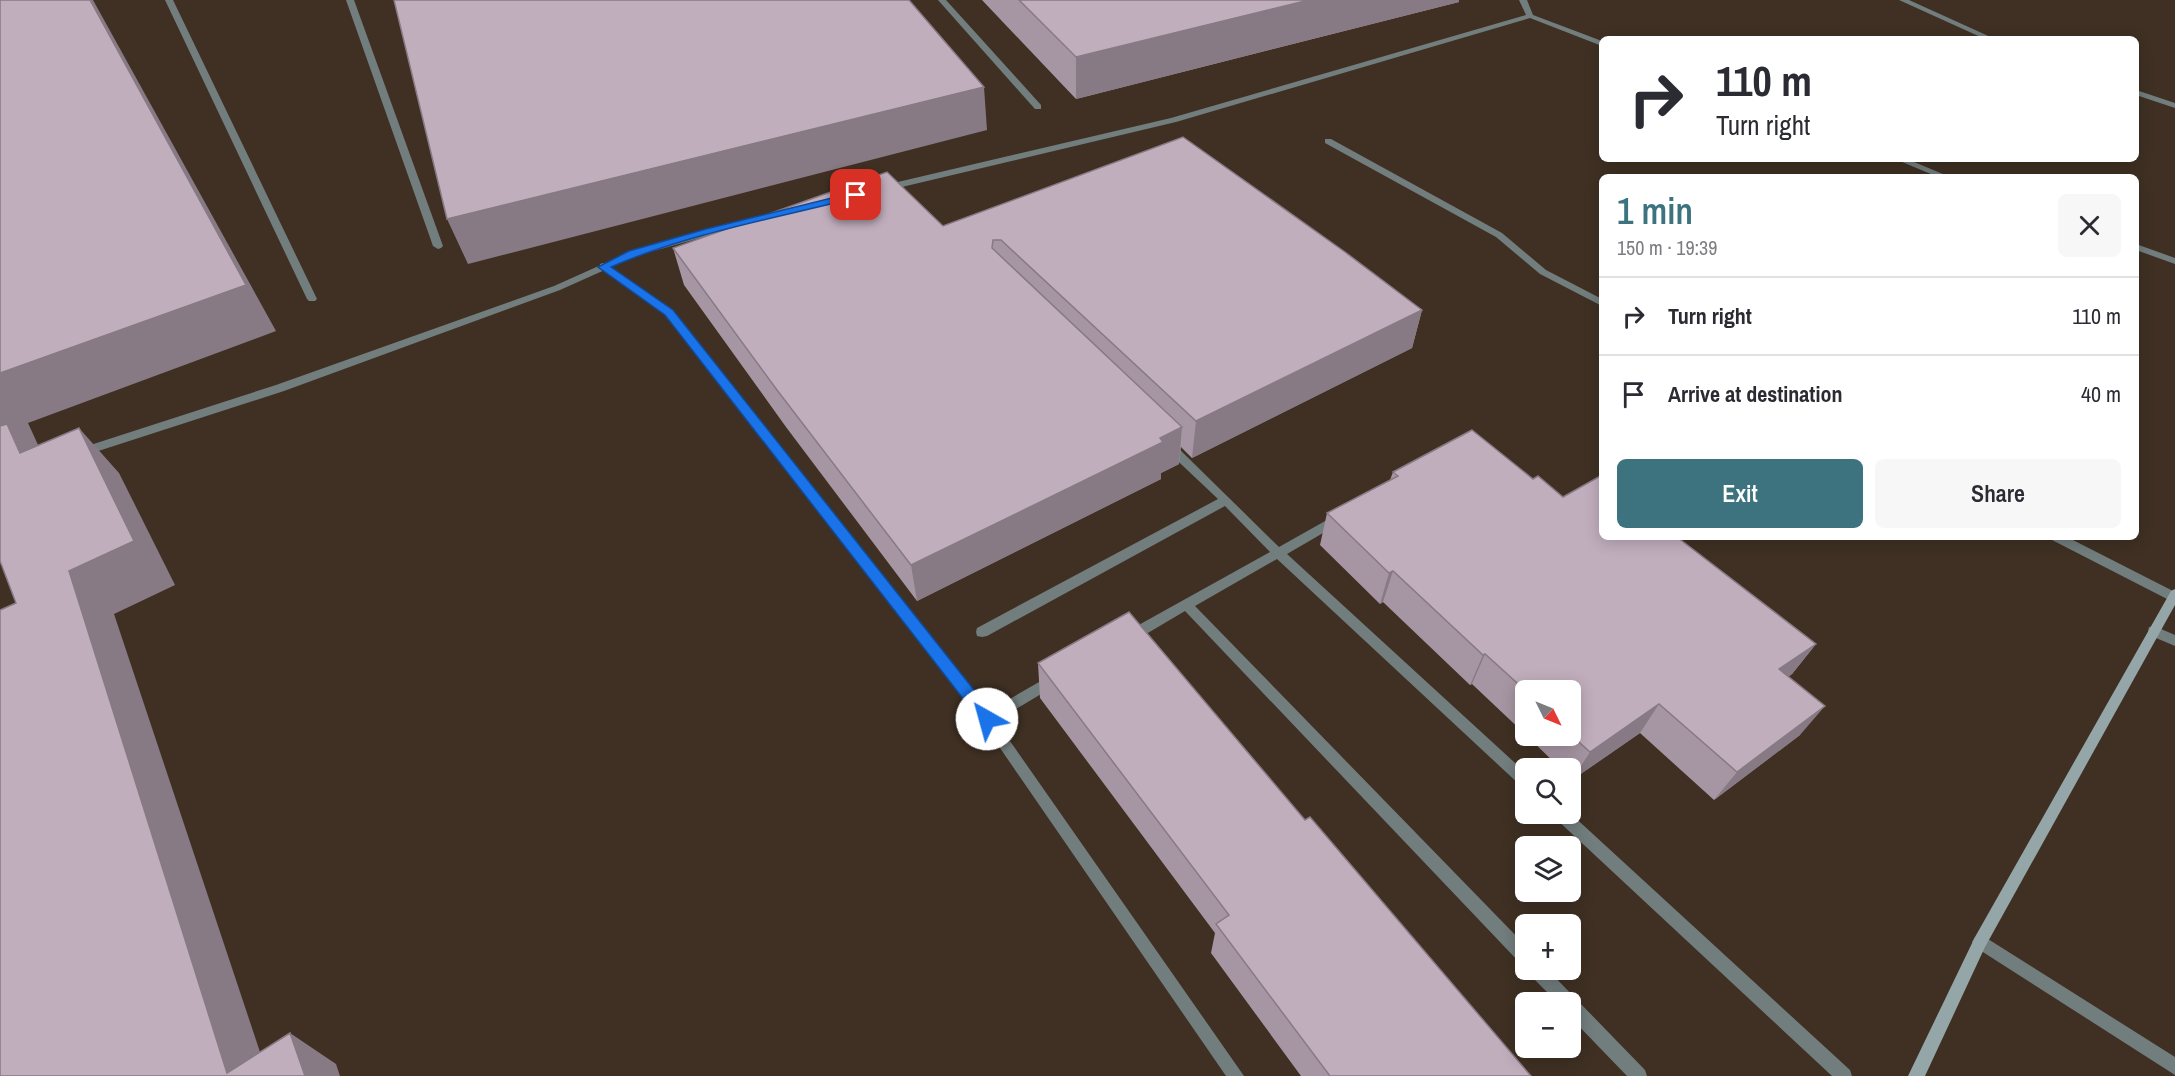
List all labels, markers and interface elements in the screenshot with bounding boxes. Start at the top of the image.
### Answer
text: 110 m [1716,53,1812,109]
icon: right [1617,60,1695,138]
text: Turn right [1716,107,1810,143]
pin [830,169,881,220]
icon: arrive [839,178,872,211]
text: 1 min [1617,187,1693,235]
button: close [2058,194,2121,257]
text: 150 m · 19:39 [1617,234,1717,261]
icon: right [1617,300,1650,333]
text: Turn right [1668,301,1752,331]
text: 110 m [2072,301,2121,331]
icon: arrive [1617,378,1650,411]
text: Arrive at destination [1668,379,1842,409]
text: 40 m [2081,379,2121,409]
button: Exit [1617,459,1863,528]
button: Share [1875,459,2121,528]
north arrow [1515,680,1581,746]
map controls [1515,680,1581,1058]
position arrow [955,687,1019,751]
button: search [1515,758,1581,824]
button: layers [1515,836,1581,902]
button: + [1515,914,1581,980]
button: − [1515,992,1581,1058]

